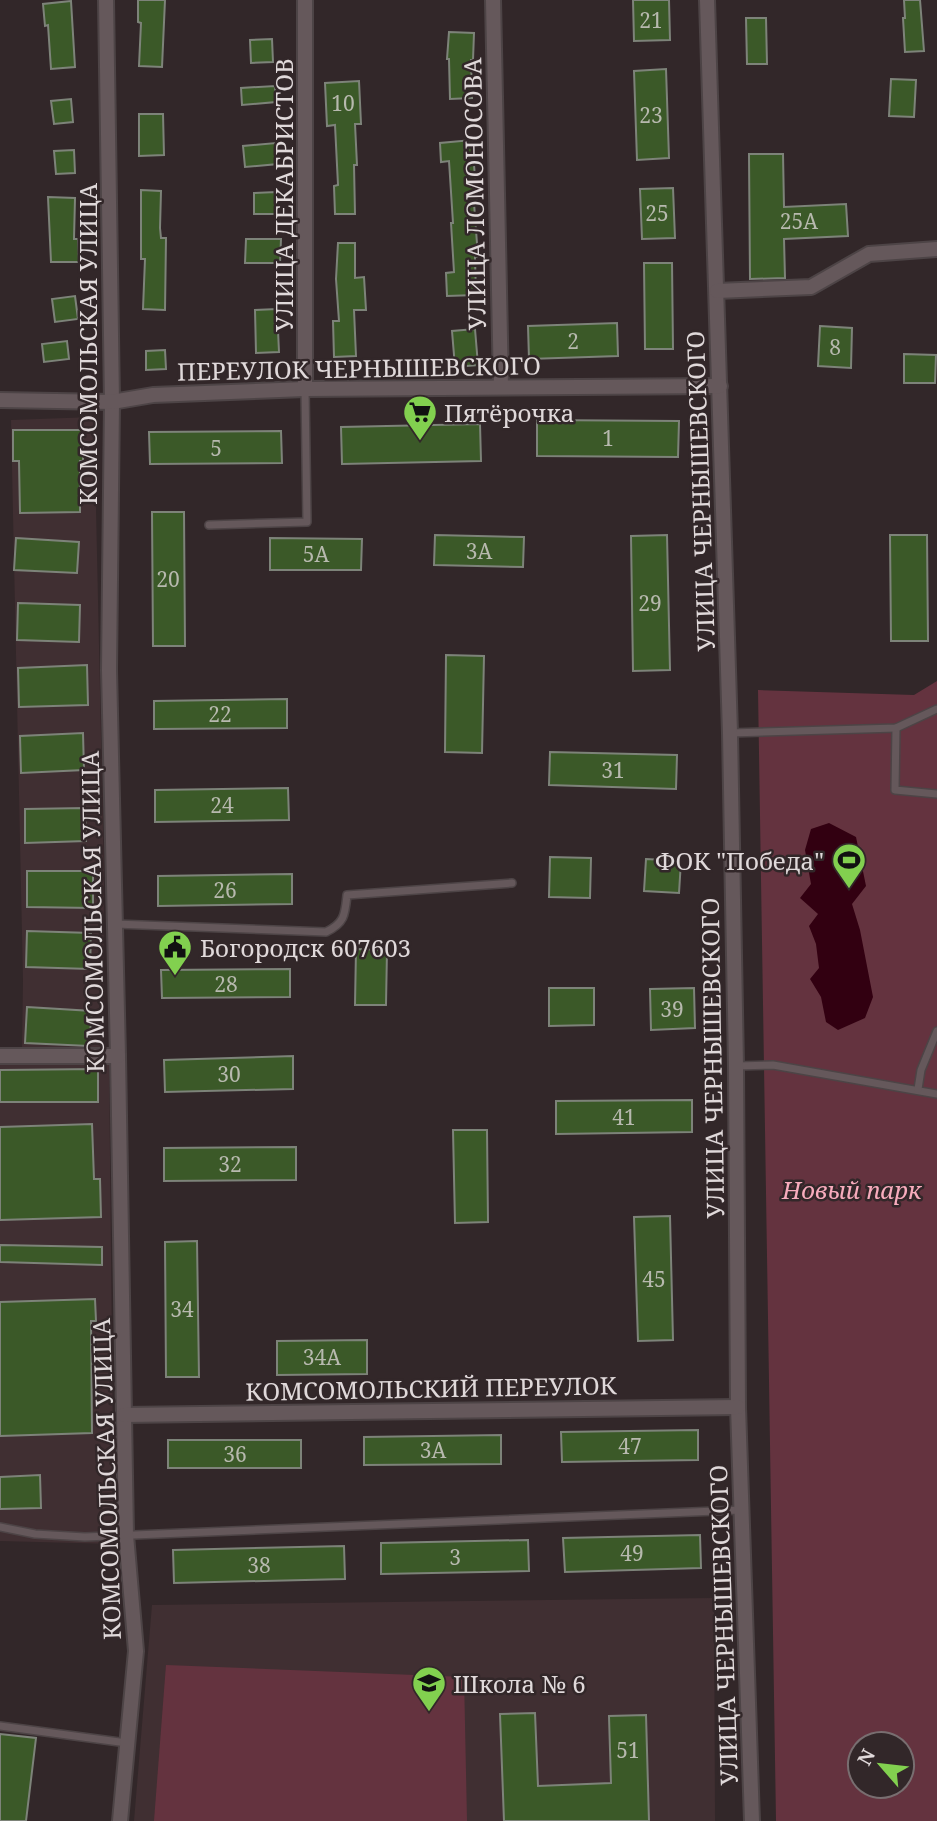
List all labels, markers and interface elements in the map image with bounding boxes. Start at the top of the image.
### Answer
house number: 21 [639,6,663,34]
street label: УЛИЦА ЛОМОНОСОВА [455,57,493,331]
street label: УЛИЦА ДЕКАБРИСТОВ [267,58,300,332]
house number: 10 [331,89,355,117]
house number: 23 [639,101,663,129]
street label: КОМСОМОЛЬСКАЯ УЛИЦА [71,183,104,505]
house number: 25 [645,199,669,227]
house number: 25А [780,207,818,235]
house number: 2 [567,327,579,355]
street label: УЛИЦА ЧЕРНЫШЕВСКОГО [678,330,722,652]
house number: 8 [829,333,841,361]
street label: ПЕРЕУЛОК ЧЕРНЫШЕВСКОГО [177,348,541,388]
supermarket icon: Пятёрочка [401,393,439,442]
place label: Пятёрочка [444,396,574,429]
house number: 1 [602,424,614,452]
house number: 5 [210,434,222,462]
house number: 3А [466,537,492,565]
house number: 5А [303,540,329,568]
house number: 20 [156,565,180,593]
house number: 29 [638,589,662,617]
house number: 22 [208,700,232,728]
street label: КОМСОМОЛЬСКАЯ УЛИЦА [73,751,111,1073]
house number: 31 [601,756,625,784]
house number: 24 [210,791,234,819]
sports icon: ФОК "Победа" [830,841,868,890]
place label: ФОК "Победа" [655,844,824,877]
house number: 26 [213,876,237,904]
street label: УЛИЦА ЧЕРНЫШЕВСКОГО [693,897,731,1219]
public building icon: Богородск 607603 [156,928,194,977]
place label: Богородск 607603 [200,931,411,964]
house number: 28 [214,970,238,998]
house number: 39 [660,995,684,1023]
house number: 30 [217,1060,241,1088]
house number: 41 [612,1103,636,1131]
house number: 32 [218,1150,242,1178]
park label: Новый парк [781,1173,923,1206]
house number: 45 [642,1265,666,1293]
house number: 34 [170,1295,194,1323]
street label: КОМСОМОЛЬСКАЯ УЛИЦА [84,1317,128,1641]
house number: 34А [303,1343,341,1371]
street label: КОМСОМОЛЬСКИЙ ПЕРЕУЛОК [245,1368,618,1408]
house number: 47 [618,1432,642,1460]
house number: 3А [420,1436,446,1464]
house number: 36 [223,1440,247,1468]
street label: УЛИЦА ЧЕРНЫШЕВСКОГО [701,1464,745,1786]
house number: 49 [620,1539,644,1567]
house number: 3 [449,1543,461,1571]
house number: 38 [247,1551,271,1579]
school or university icon: Школа № 6 [410,1664,448,1713]
place label: Школа № 6 [453,1667,586,1700]
north arrow [846,1730,916,1800]
house number: 51 [616,1736,640,1764]
text: N [851,1744,881,1770]

